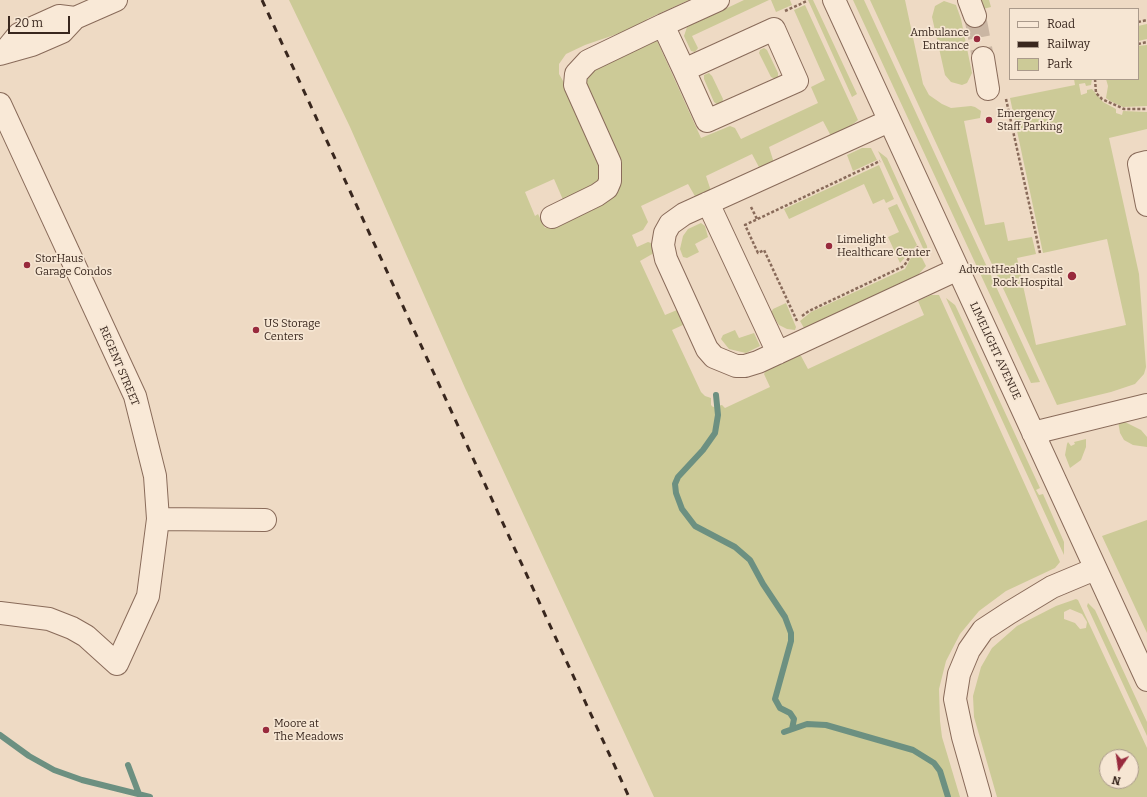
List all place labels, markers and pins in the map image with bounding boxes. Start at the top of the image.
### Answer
place label: Ambulance Entrance [910,26,969,52]
marker: Ambulance Entrance [972,34,982,44]
place label: Emergency Staff Parking [997,107,1062,133]
marker: Emergency Staff Parking [984,115,994,125]
place label: Limelight Healthcare Center [837,233,930,259]
marker: Limelight Healthcare Center [824,241,834,251]
place label: StorHaus Garage Condos [35,252,112,278]
marker: StorHaus Garage Condos [22,260,32,270]
place label: AdventHealth Castle Rock Hospital [959,263,1063,289]
marker: AdventHealth Castle Rock Hospital [1066,270,1078,282]
place label: US Storage Centers [264,317,320,343]
marker: US Storage Centers [251,325,261,335]
place label: Moore at The Meadows [274,717,343,743]
marker: Moore at The Meadows [261,725,271,735]

